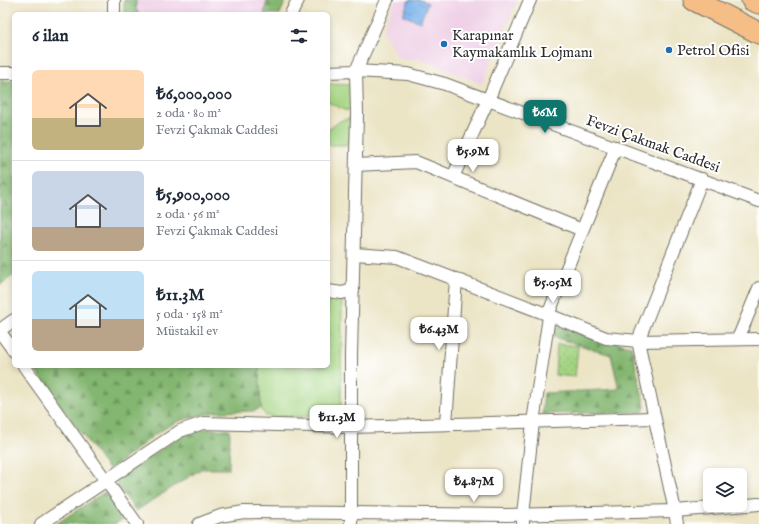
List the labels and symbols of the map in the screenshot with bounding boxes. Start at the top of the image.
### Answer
place label: Karapınar Kaymakamlık Lojmanı [452,26,593,62]
marker: Karapınar Kaymakamlık Lojmanı [439,39,449,49]
place label: Petrol Ofisi [677,41,750,60]
marker: Petrol Ofisi [664,45,674,55]
pin: ₺6M [526,100,564,134]
street label: Fevzi Çakmak Caddesi [583,111,723,177]
pin: ₺5.9M [445,139,501,173]
pin: ₺5.05M [520,270,586,304]
pin: ₺6.43M [406,317,472,351]
pin: ₺11.3M [304,405,370,439]
pin: ₺4.87M [441,469,507,503]

